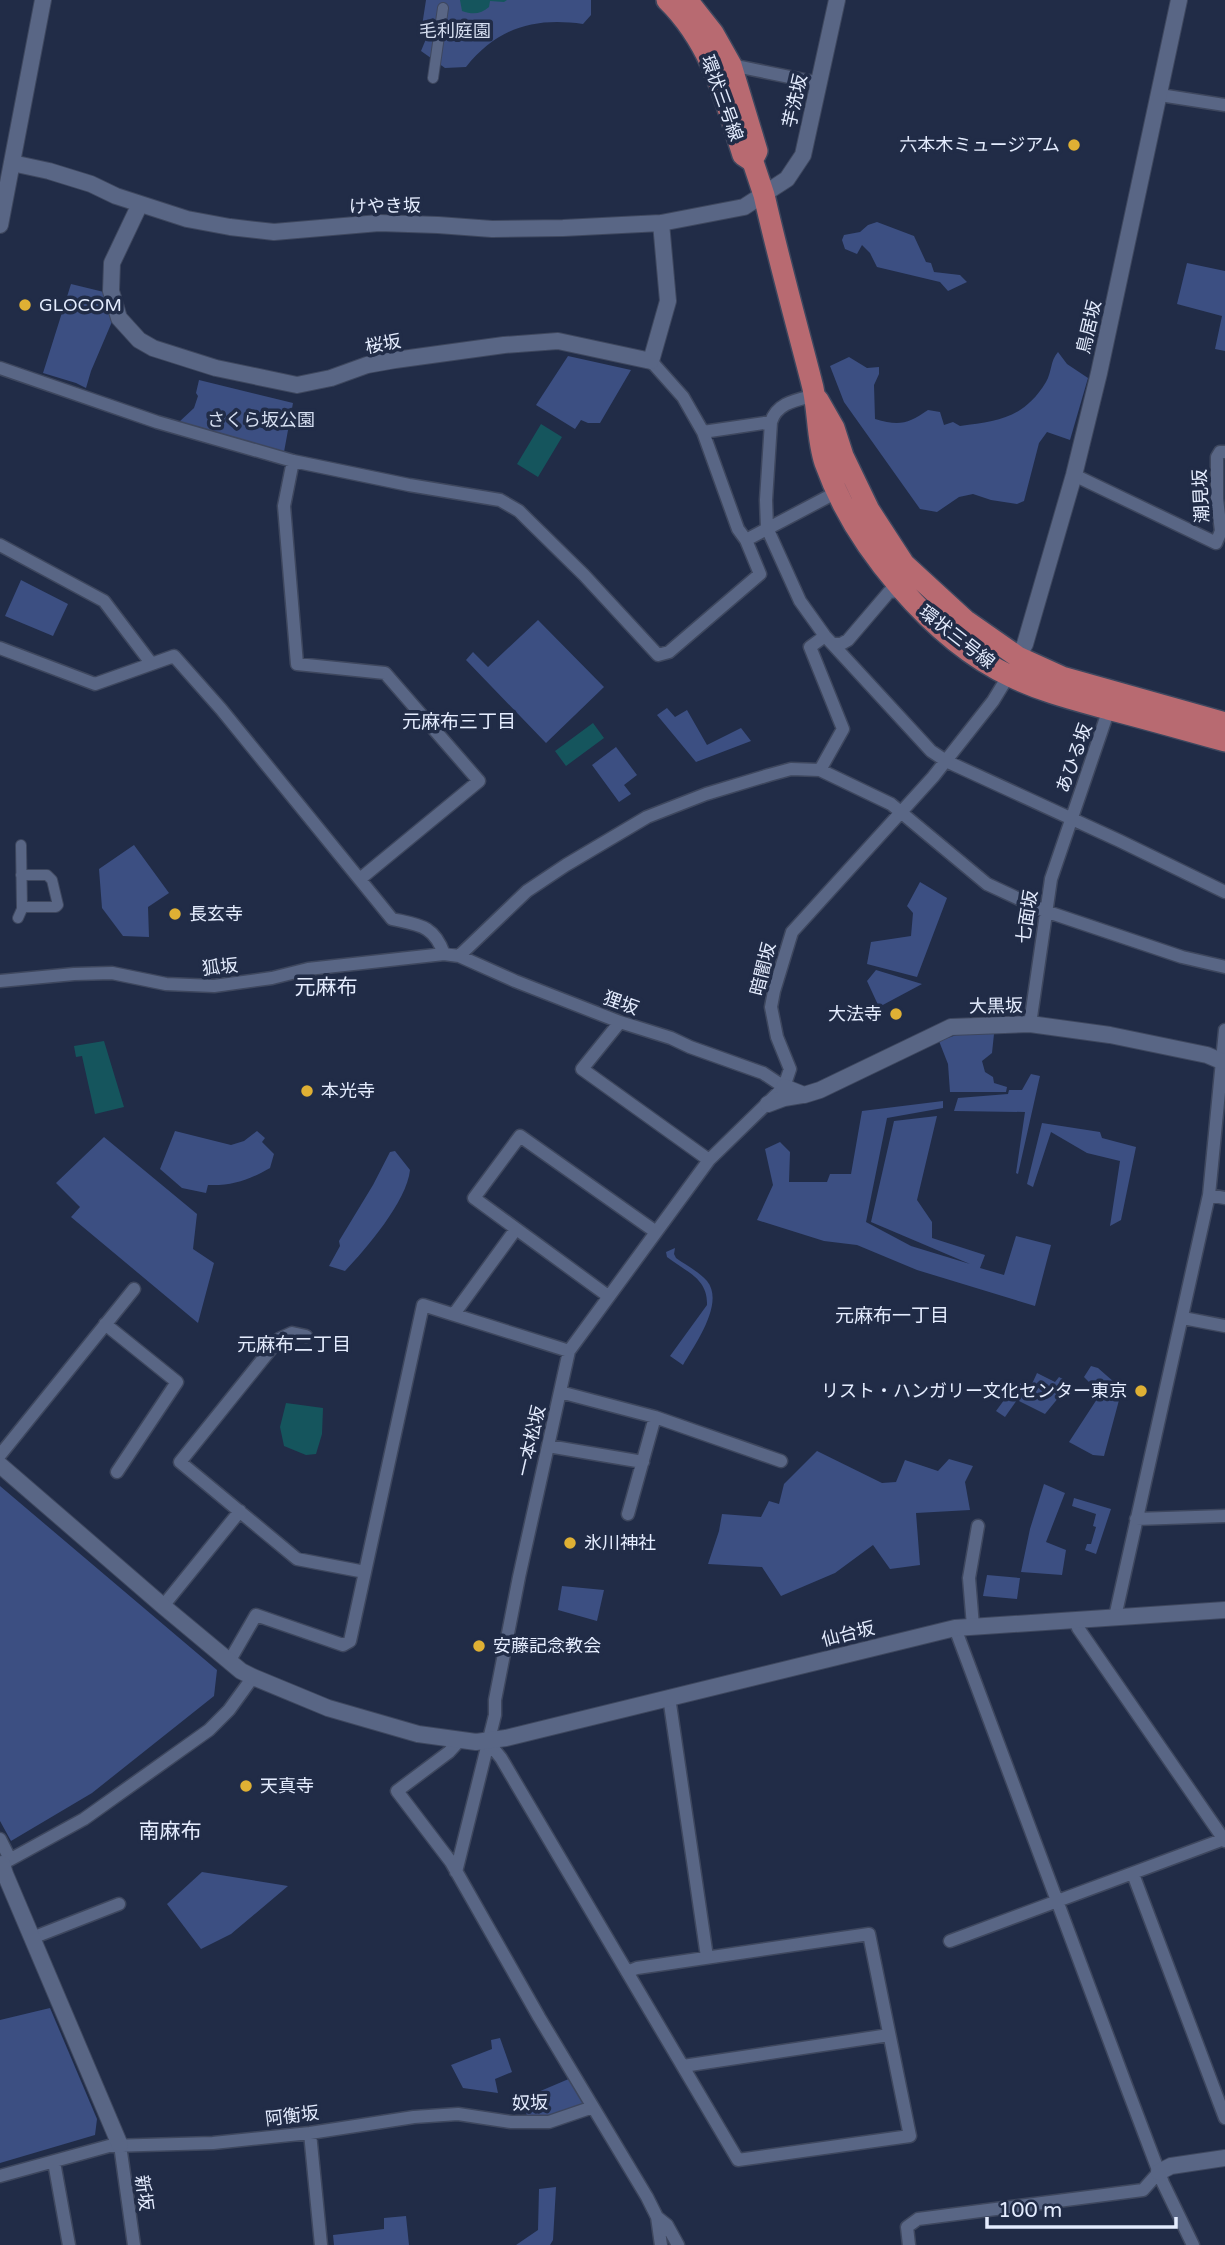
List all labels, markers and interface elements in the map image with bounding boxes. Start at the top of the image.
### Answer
park label: 毛利庭園 [419,20,491,42]
street label: 環状三号線 [696,52,748,144]
street label: 芋洗坂 [778,72,812,130]
place label: 六本木ミュージアム [900,134,1060,156]
marker: 六本木ミュージアム [1066,137,1082,153]
street label: けやき坂 [349,194,421,218]
place label: GLOCOM [39,294,122,316]
marker: GLOCOM [17,297,33,313]
street label: 鳥居坂 [1072,298,1106,356]
street label: 桜坂 [363,330,403,358]
park label: さくら坂公園 [207,409,315,431]
street label: 潮見坂 [1189,468,1213,524]
street label: 環状三号線 [915,601,999,673]
district label: 元麻布三丁目 [402,711,516,733]
street label: あひる坂 [1051,720,1097,796]
street label: 七面坂 [1012,889,1042,945]
place label: 長玄寺 [189,903,243,925]
marker: 長玄寺 [167,906,183,922]
street label: 暗闇坂 [746,940,780,998]
street label: 狐坂 [201,954,239,980]
district label: 元麻布 [295,975,358,1000]
street label: 狸坂 [600,987,642,1019]
street label: 大黒坂 [969,995,1023,1017]
place label: 大法寺 [828,1003,882,1025]
marker: 大法寺 [888,1006,904,1022]
place label: 本光寺 [321,1080,375,1102]
marker: 本光寺 [299,1083,315,1099]
district label: 元麻布一丁目 [835,1305,949,1327]
district label: 元麻布二丁目 [237,1334,351,1356]
place label: リスト・ハンガリー文化センター東京 [821,1380,1127,1402]
marker: リスト・ハンガリー文化センター東京 [1133,1383,1149,1399]
street label: 一本松坂 [512,1403,550,1479]
place label: 氷川神社 [584,1532,656,1554]
marker: 氷川神社 [562,1535,578,1551]
street label: 仙台坂 [819,1617,877,1651]
place label: 安藤記念教会 [493,1635,601,1657]
marker: 安藤記念教会 [471,1638,487,1654]
place label: 天真寺 [260,1775,314,1797]
marker: 天真寺 [238,1778,254,1794]
district label: 南麻布 [139,1819,202,1844]
street label: 奴坂 [512,2091,548,2115]
street label: 阿衡坂 [264,2102,320,2130]
street label: 新坂 [131,2174,157,2212]
scale bar [987,2186,1176,2230]
text: 100 m [998,2198,1062,2223]

